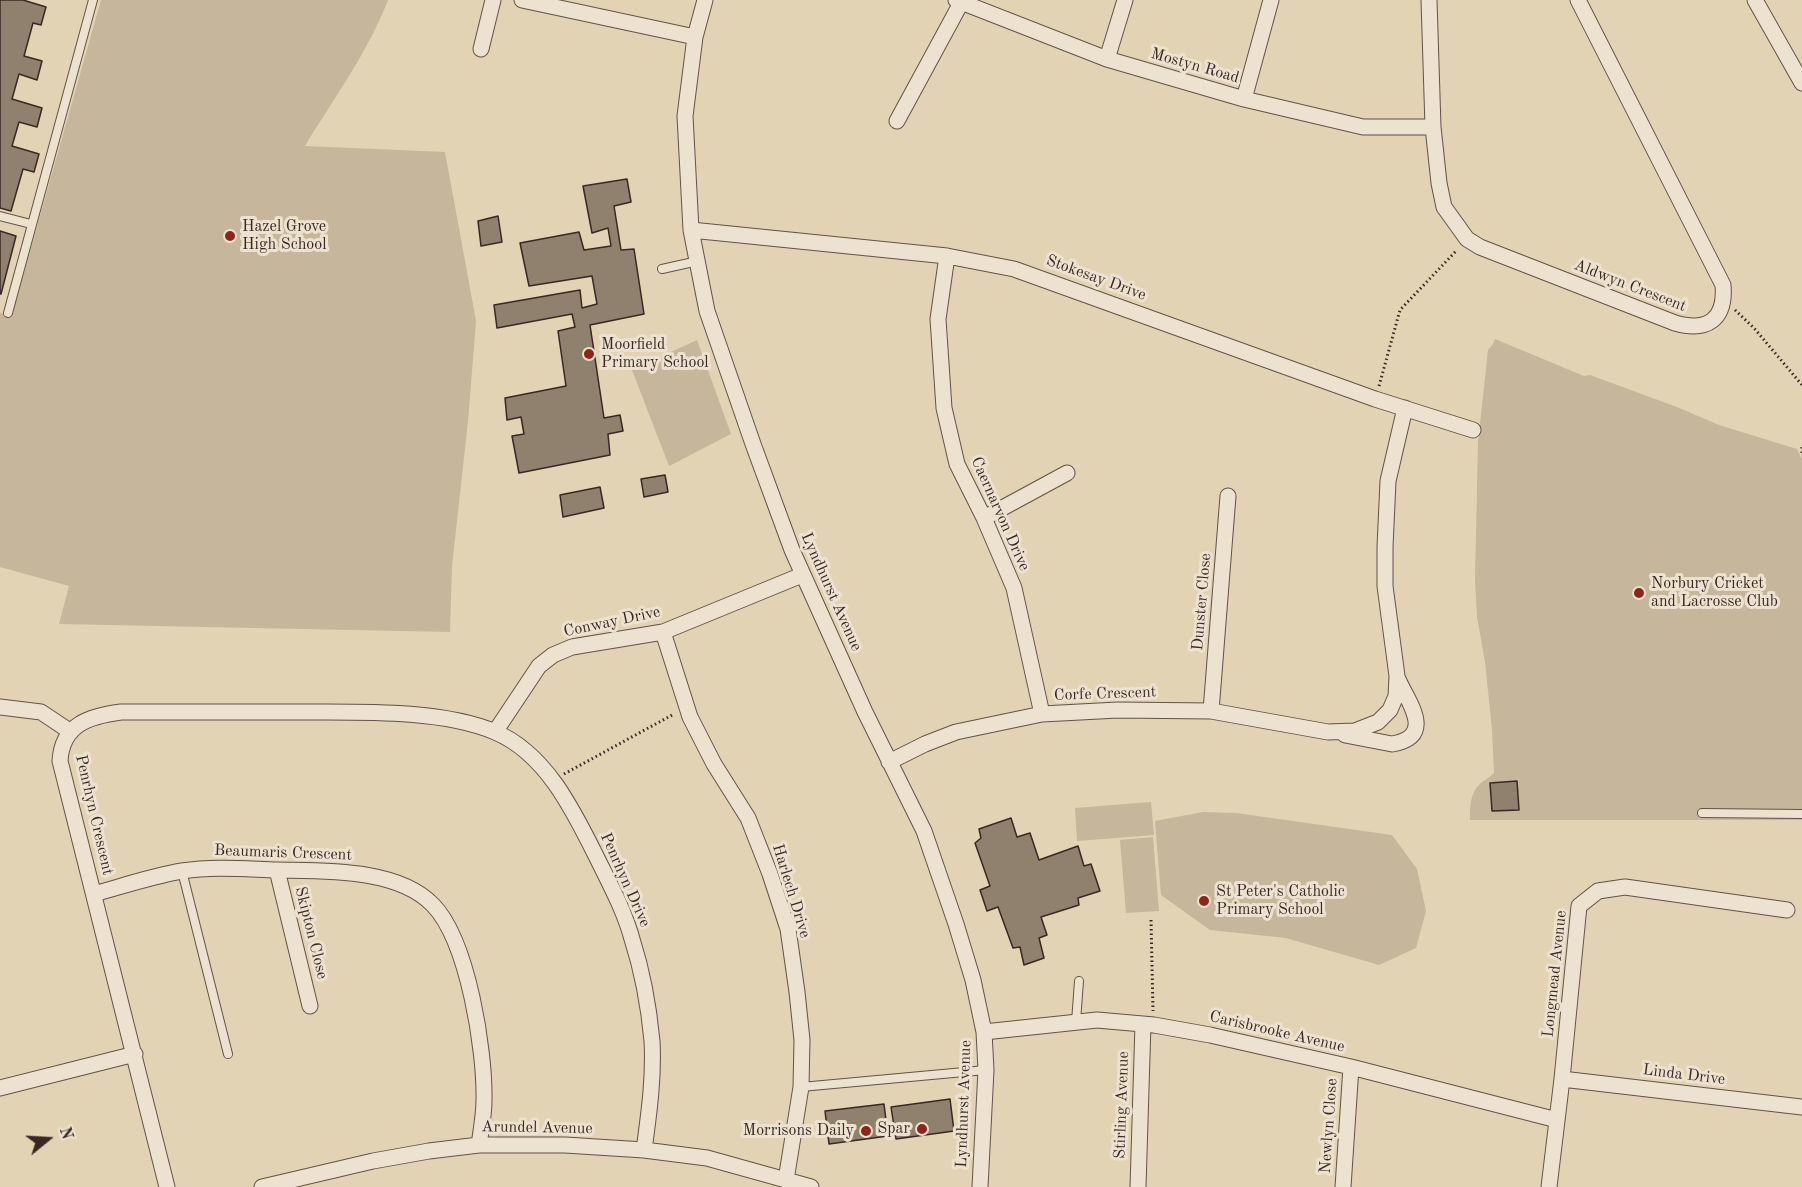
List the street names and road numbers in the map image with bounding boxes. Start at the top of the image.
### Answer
street label: Mostyn Road [1149,44,1241,88]
street label: Stokesay Drive [1043,251,1149,305]
street label: Aldwyn Crescent [1571,256,1689,316]
street label: Caernarvon Drive [966,454,1034,574]
street label: Lyndhurst Avenue [796,530,866,654]
street label: Dunster Close [1188,552,1216,652]
street label: Conway Drive [562,602,662,642]
street label: Corfe Crescent [1053,683,1157,705]
street label: Penrhyn Crescent [71,753,117,877]
street label: Penrhyn Drive [596,830,654,930]
street label: Beaumaris Crescent [214,841,352,865]
street label: Harlech Drive [768,842,814,940]
street label: Skipton Close [290,885,332,981]
street label: Longmead Avenue [1539,910,1571,1038]
street label: Carisbrooke Avenue [1208,1007,1346,1057]
street label: Lyndhurst Avenue [952,1040,976,1168]
street label: Stirling Avenue [1111,1051,1133,1159]
street label: Linda Drive [1642,1060,1726,1090]
street label: Newlyn Close [1316,1078,1342,1174]
street label: Arundel Avenue [481,1117,593,1139]

